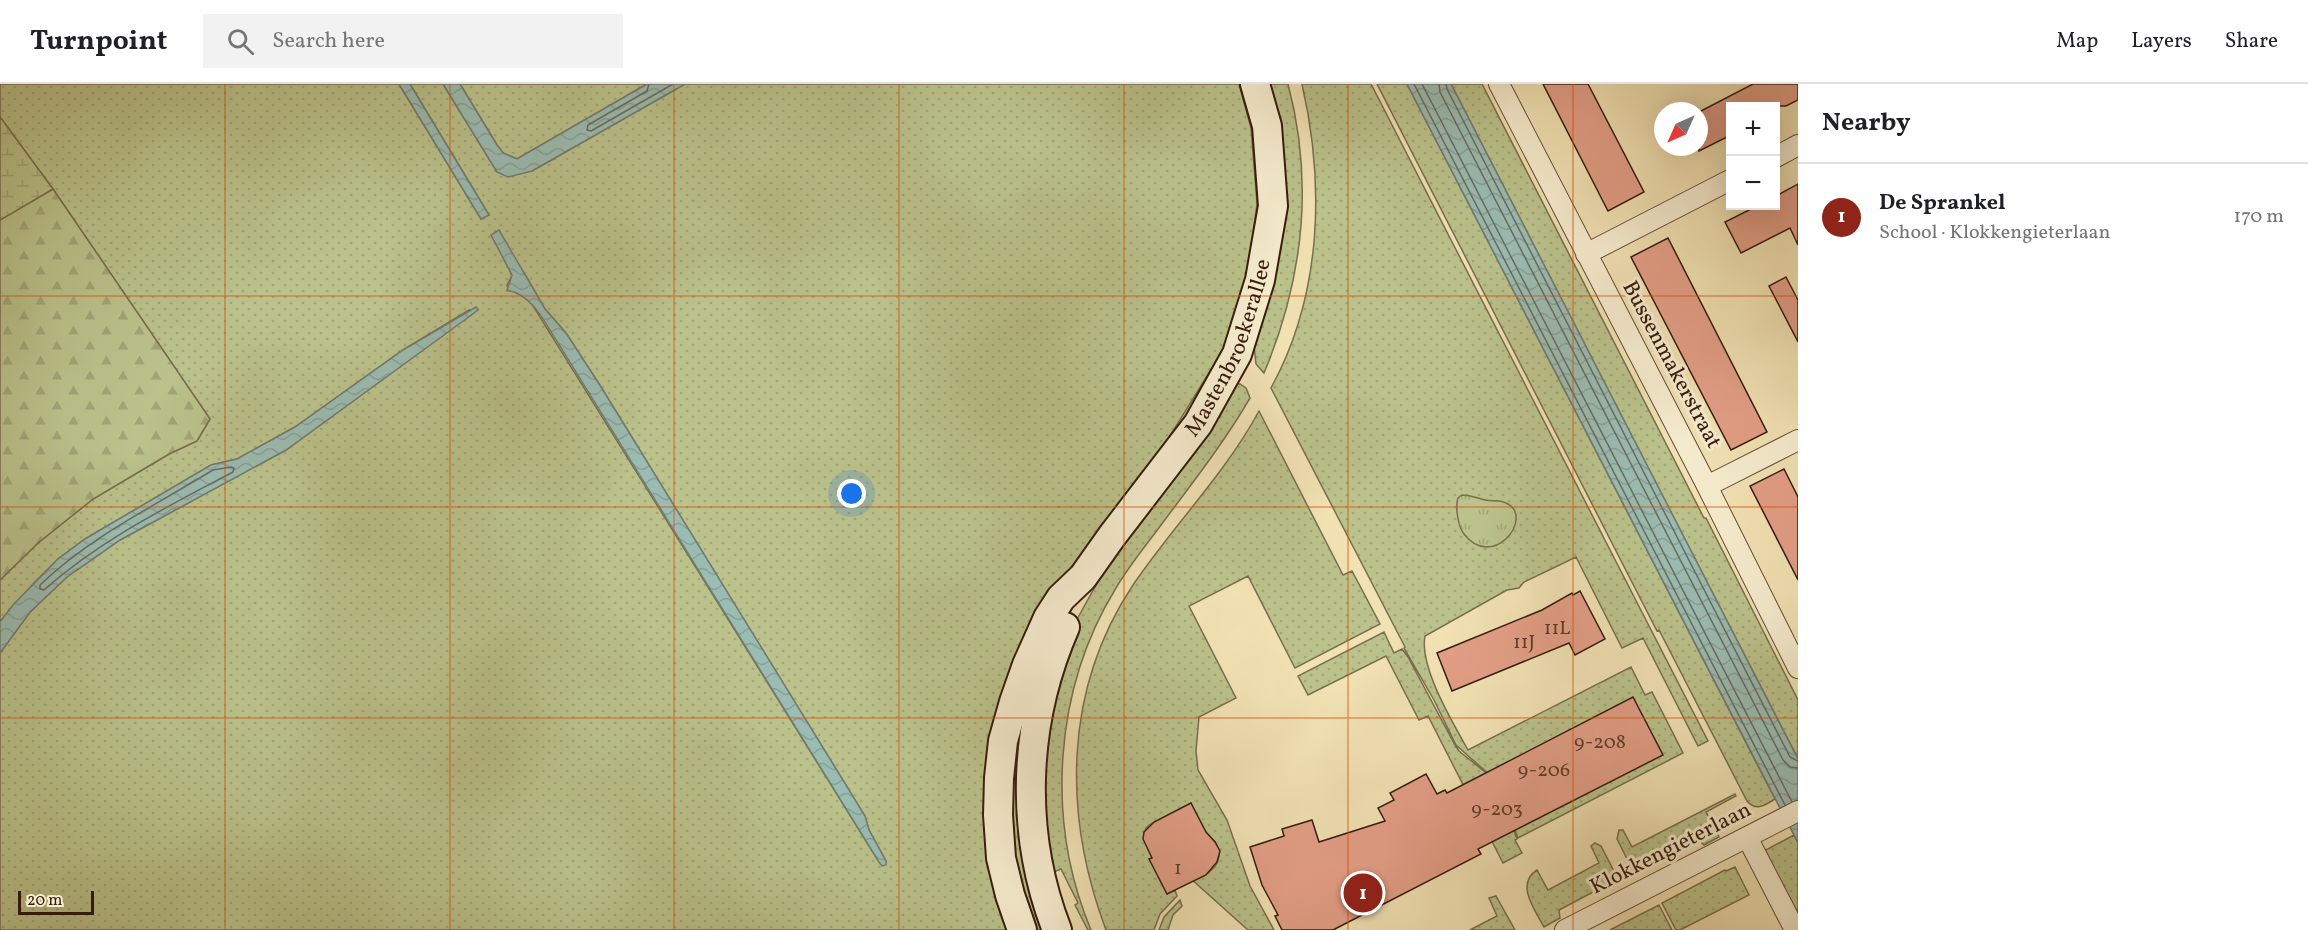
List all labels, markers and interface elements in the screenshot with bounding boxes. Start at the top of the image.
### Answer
search box [203,14,623,68]
text: Turnpoint [30,22,167,61]
icon: search [224,25,257,58]
text: Search here [272,26,385,57]
text: Map [2056,27,2098,56]
text: Layers [2131,27,2192,56]
text: Share [2225,27,2278,56]
north arrow [1654,102,1708,156]
map controls [1726,102,1780,210]
button: + [1726,102,1780,156]
text: Nearby [1822,105,1911,141]
button: − [1726,156,1780,210]
text: De Sprankel [1879,188,2006,219]
text: 1 [1837,203,1846,231]
text: 170 m [2234,203,2284,231]
text: School · Klokkengieterlaan [1879,219,2111,247]
street label: Mastenbroekerallee [1178,257,1279,444]
street label: Bussenmakerstraat [1614,276,1728,455]
your location [837,479,866,508]
house number: 11L [1544,615,1570,643]
house number: 11J [1513,629,1535,657]
house number: 9-208 [1574,729,1626,757]
house number: 9-206 [1518,757,1570,785]
street label: Klokkengieterlaan [1585,795,1757,903]
house number: 9-203 [1471,796,1523,824]
house number: 1 [1174,855,1182,883]
pin: 1 [1344,870,1382,916]
scale bar [18,888,94,916]
text: 20 m [27,890,62,912]

